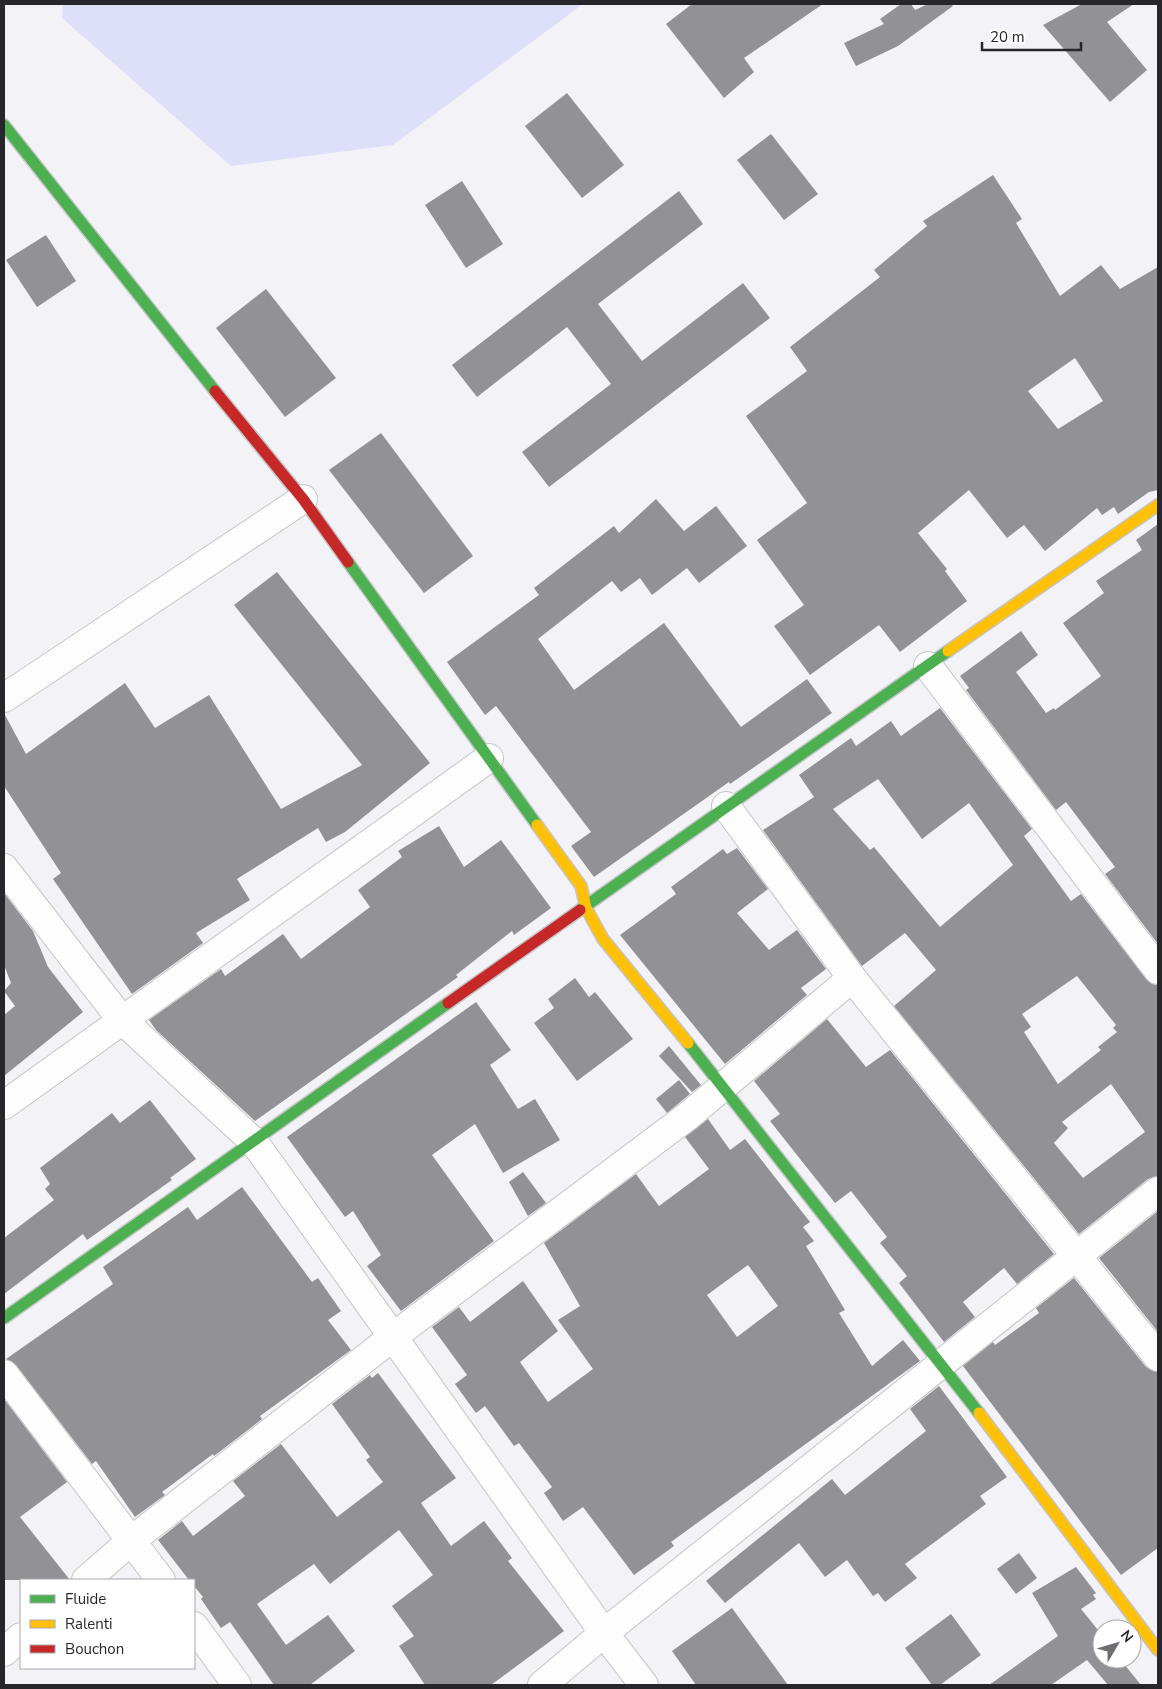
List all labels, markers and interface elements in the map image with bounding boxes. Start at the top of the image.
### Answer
scale bar [982,20,1081,52]
text: 20 m [990,27,1025,47]
legend [20,1579,195,1669]
text: Fluide [65,1589,106,1609]
text: Ralenti [65,1614,113,1634]
north arrow [1092,1619,1142,1669]
text: N [1116,1626,1138,1646]
text: Bouchon [65,1639,124,1659]

